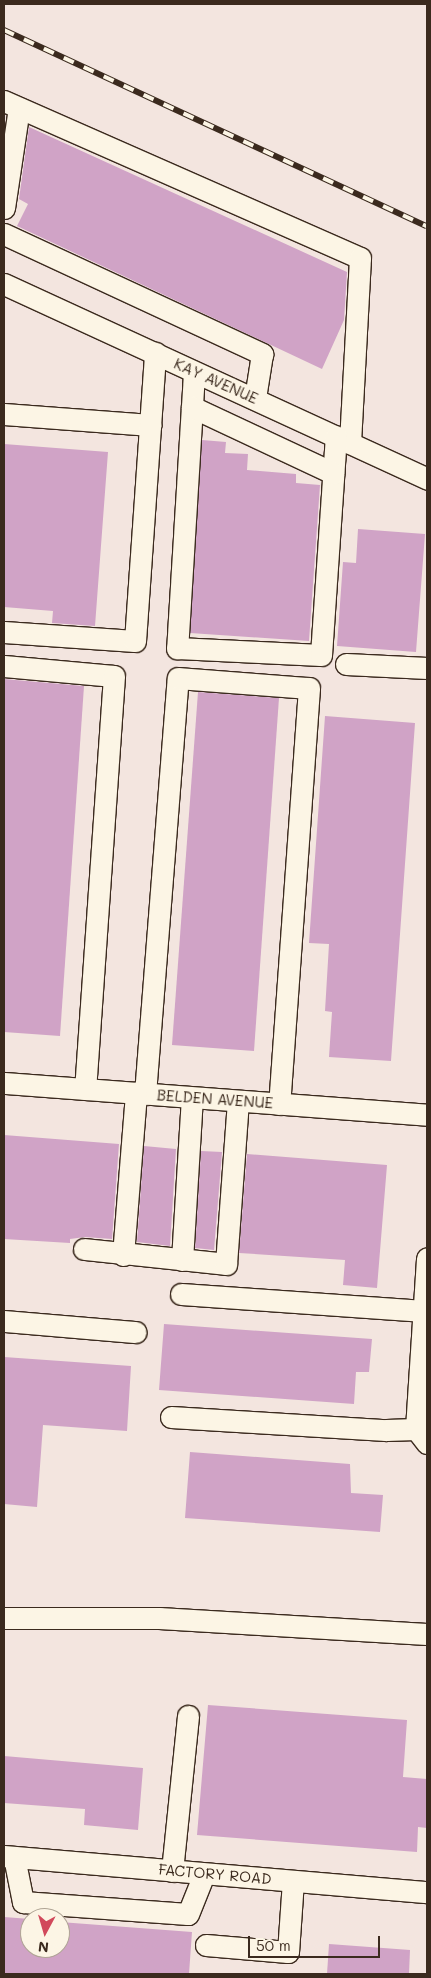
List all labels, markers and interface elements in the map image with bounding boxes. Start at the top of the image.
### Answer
street label: KAY AVENUE [171,354,261,408]
street label: BELDEN AVENUE [156,1086,274,1112]
street label: FACTORY ROAD [158,1860,272,1888]
north arrow [20,1908,70,1958]
scale bar [251,1926,384,1958]
text: 50 m [256,1935,291,1955]
text: N [37,1937,50,1957]

